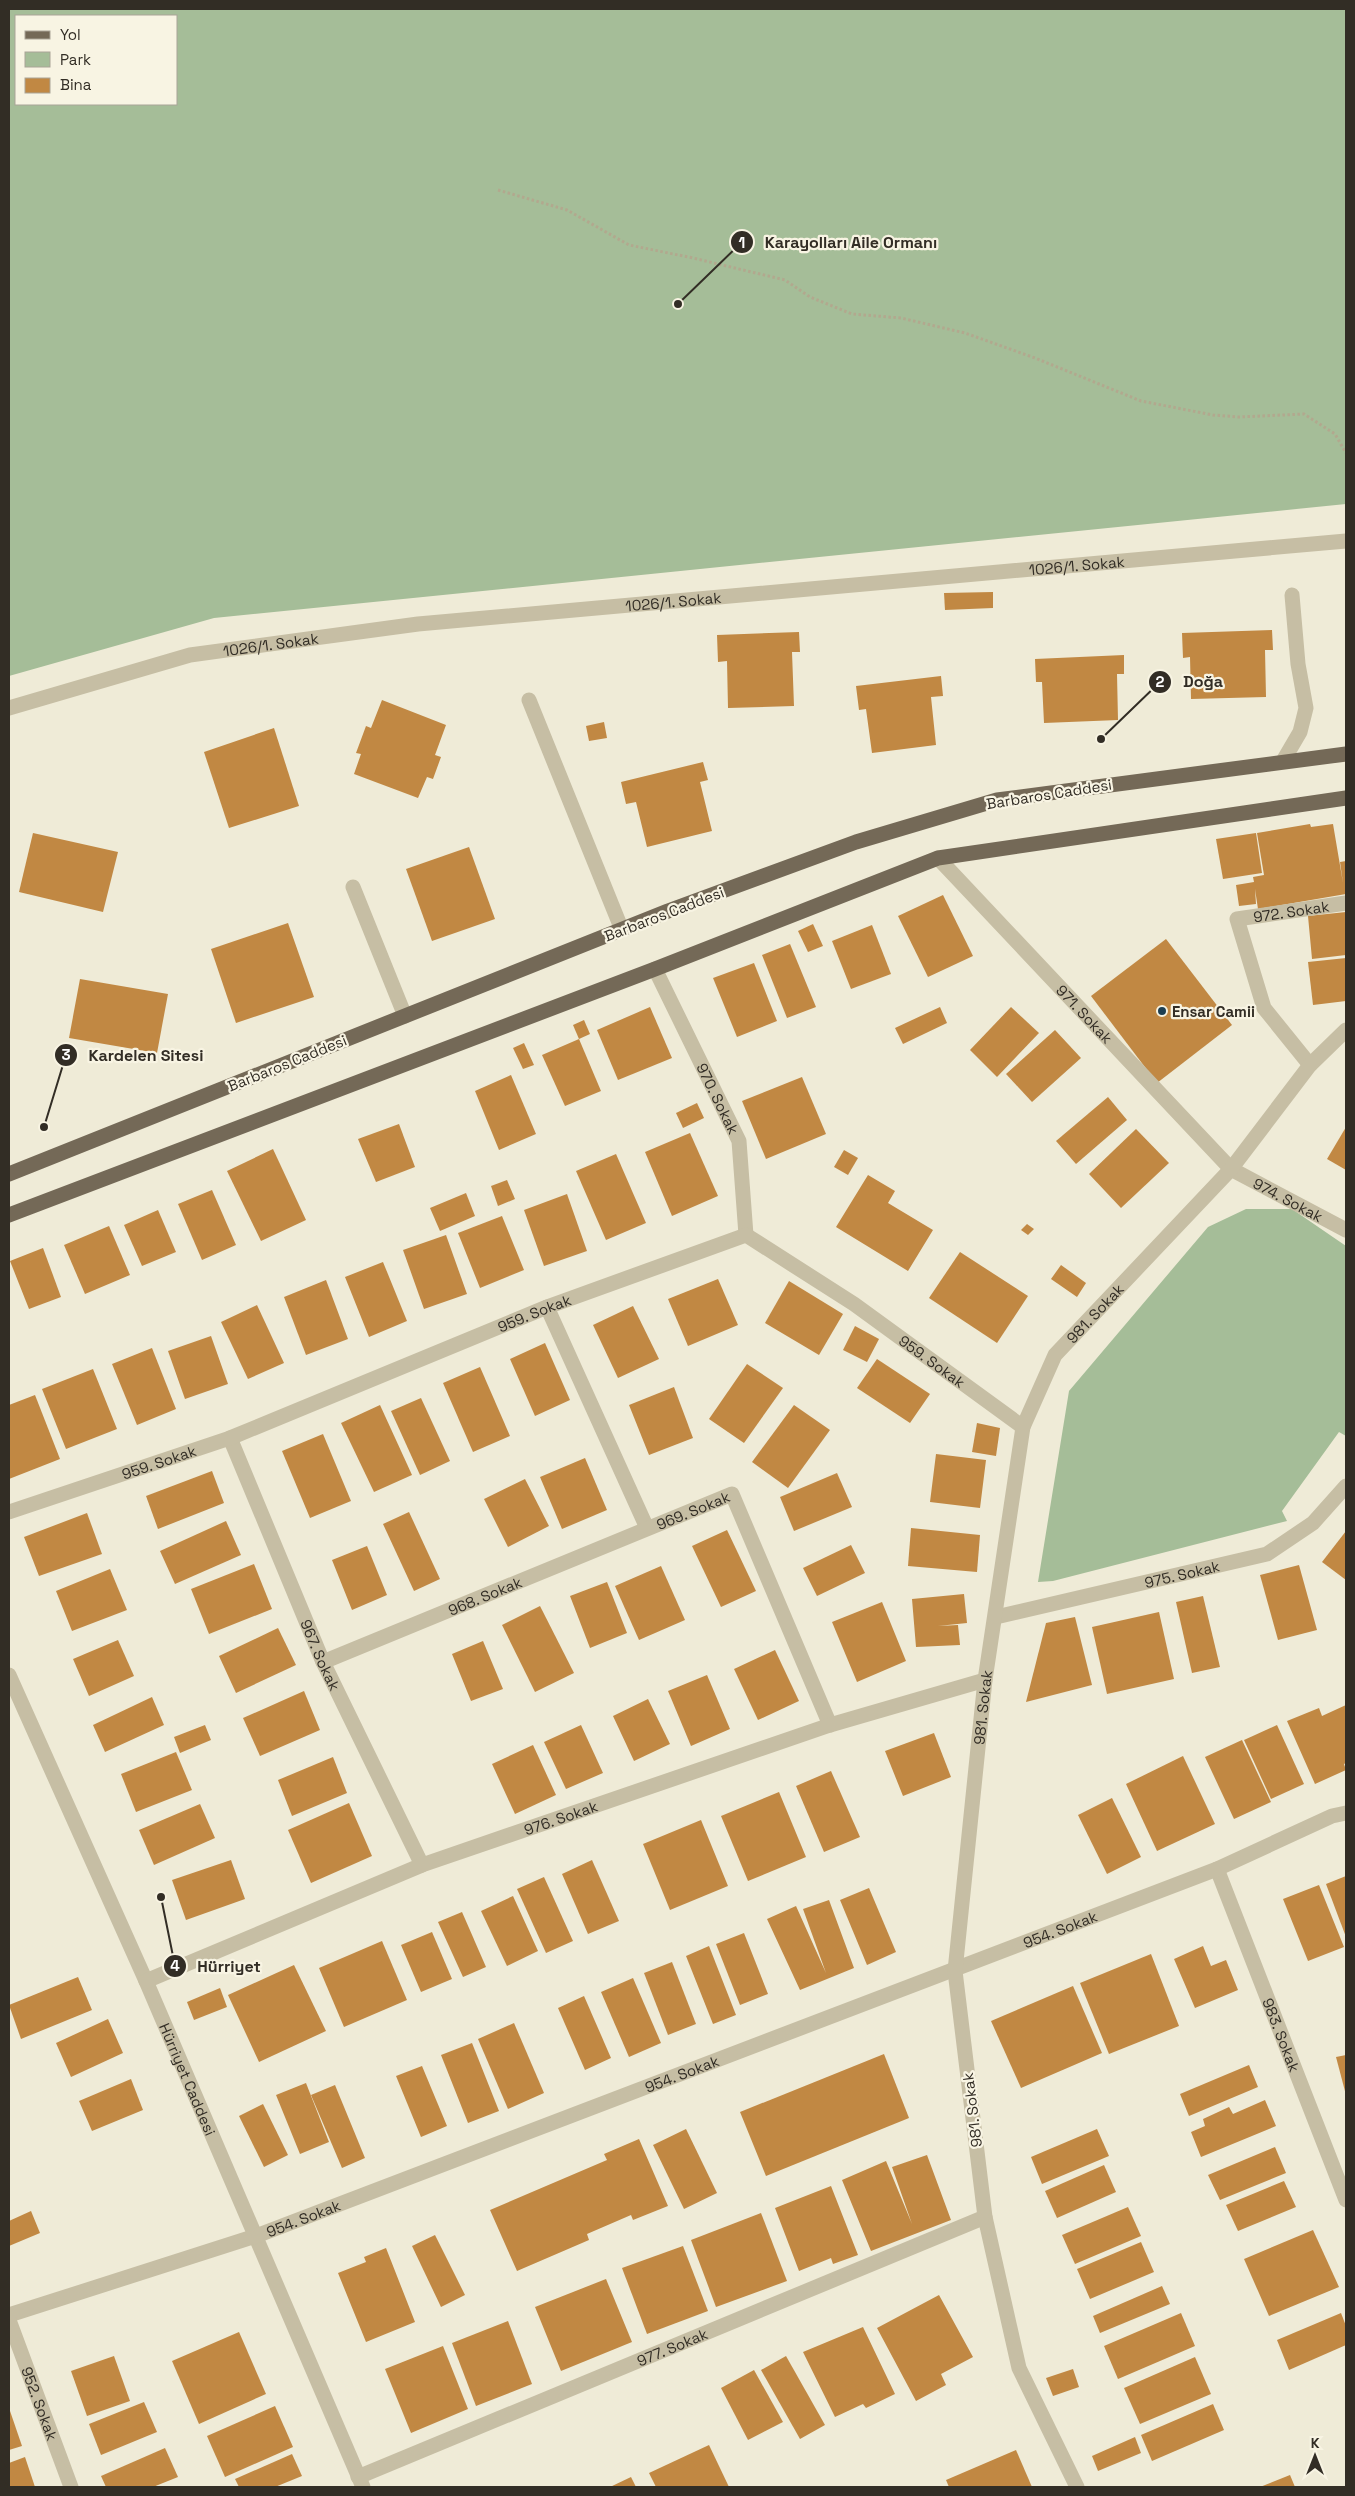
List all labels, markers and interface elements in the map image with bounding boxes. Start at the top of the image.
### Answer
legend [15,15,178,105]
text: Yol [60,25,81,44]
text: Park [60,50,91,69]
text: Bina [60,75,92,94]
callout: Karayolları Aile Ormanı [730,227,947,258]
text: Karayolları Aile Ormanı [765,232,937,253]
text: 1 [739,233,745,252]
street label: 1026/1. Sokak [1028,551,1125,579]
street label: 1026/1. Sokak [624,587,722,615]
street label: 1026/1. Sokak [222,628,320,660]
callout: Doğa [1148,666,1233,697]
text: Doğa [1183,671,1223,692]
text: 2 [1156,672,1165,691]
street label: Barbaros Caddesi [985,775,1113,813]
street label: Barbaros Caddesi [601,882,727,946]
street label: 972. Sokak [1252,896,1330,926]
street label: 971. Sokak [1053,980,1117,1047]
place label: Ensar Camii [1172,1002,1255,1021]
marker: Ensar Camii [1156,1005,1168,1017]
street label: Barbaros Caddesi [225,1030,349,1096]
callout: Kardelen Sitesi [53,1039,213,1070]
text: 3 [61,1045,71,1064]
text: Kardelen Sitesi [89,1045,204,1066]
street label: 970. Sokak [693,1060,744,1137]
street label: 974. Sokak [1250,1173,1326,1226]
street label: 981. Sokak [1062,1279,1127,1347]
street label: 959. Sokak [495,1290,573,1336]
street label: 959. Sokak [895,1330,969,1391]
street label: 959. Sokak [119,1441,199,1483]
street label: 969. Sokak [653,1486,733,1534]
street label: 975. Sokak [1143,1556,1222,1592]
street label: 968. Sokak [445,1572,525,1619]
street label: 967. Sokak [297,1616,345,1694]
street label: 981. Sokak [969,1669,996,1746]
street label: 976. Sokak [521,1796,600,1839]
street label: 954. Sokak [1020,1906,1100,1952]
callout: Hürriyet [162,1951,271,1982]
text: 4 [170,1956,180,1975]
text: Hürriyet [197,1956,261,1977]
street label: 983. Sokak [1259,1995,1305,2075]
street label: Hürriyet Caddesi [156,2020,221,2138]
street label: 954. Sokak [642,2051,721,2096]
street label: 981. Sokak [958,2072,986,2148]
street label: 954. Sokak [264,2195,343,2241]
street label: 977. Sokak [634,2324,710,2370]
street label: 952. Sokak [18,2364,62,2443]
north arrow [1290,2431,1340,2481]
text: K [1311,2434,1320,2452]

